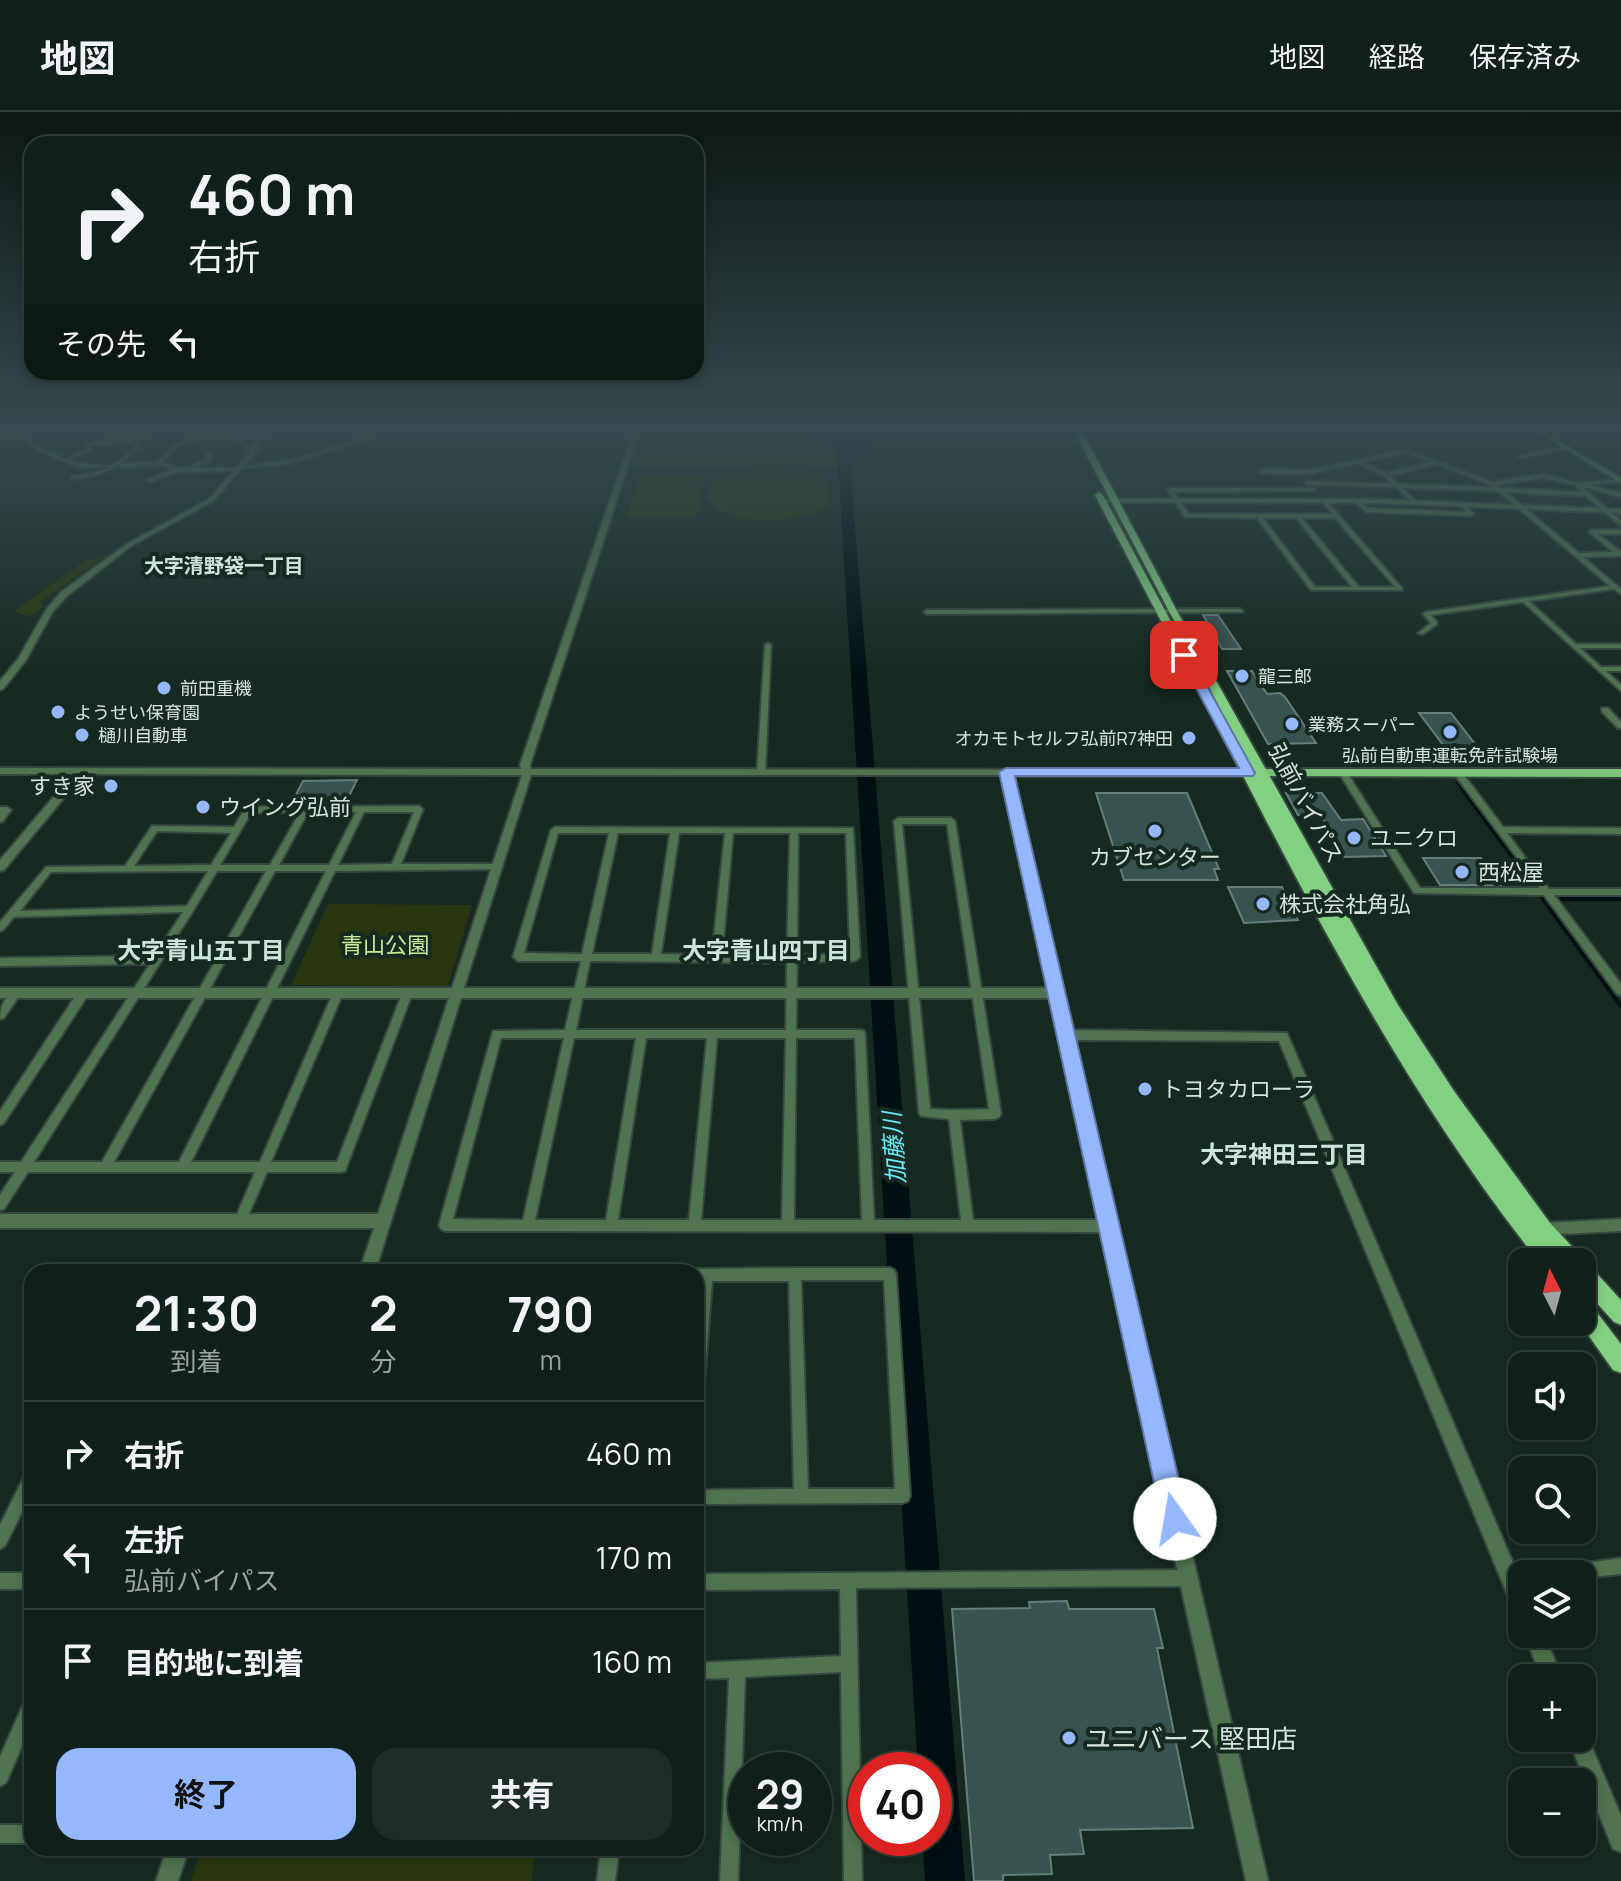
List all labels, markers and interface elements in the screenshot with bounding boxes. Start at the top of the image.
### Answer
text: 地図 [40,31,116,83]
text: 地図 [1269,37,1325,75]
text: 経路 [1369,37,1425,75]
text: 保存済み [1469,37,1581,75]
text: 460 m [188,155,355,232]
icon: right [56,168,160,272]
text: 右折 [188,232,260,281]
icon: left [162,320,206,364]
text: その先 [56,323,146,364]
district label: 大字清野袋一丁目 [144,552,304,579]
pin [1150,621,1218,689]
icon: arrive [1162,633,1206,677]
place label: 龍三郎 [1258,664,1312,688]
marker: 龍三郎 [1233,667,1251,685]
place label: 前田重機 [180,676,252,700]
marker: 前田重機 [155,679,173,697]
place label: ようせい保育園 [74,700,200,724]
marker: ようせい保育園 [49,703,67,721]
place label: 業務スーパー [1308,712,1416,736]
marker: 業務スーパー [1283,715,1301,733]
place label: 樋川自動車 [98,723,188,747]
marker: 弘前自動車運転免許試験場 [1441,723,1459,741]
marker: 樋川自動車 [73,726,91,744]
place label: オカモトセルフ弘前R7神田 [955,726,1173,750]
marker: オカモトセルフ弘前R7神田 [1180,729,1198,747]
street label: 弘前バイパス [1262,738,1350,868]
place label: 弘前自動車運転免許試験場 [1342,743,1558,767]
place label: すき家 [29,771,95,801]
marker: すき家 [102,777,120,795]
place label: ウイング弘前 [219,792,351,822]
marker: ウイング弘前 [194,798,212,816]
marker: カブセンター [1146,822,1164,840]
place label: ユニクロ [1370,823,1458,853]
marker: ユニクロ [1345,829,1363,847]
place label: カブセンター [1089,842,1221,872]
place label: 西松屋 [1478,857,1544,887]
marker: 西松屋 [1453,863,1471,881]
place label: 株式会社角弘 [1279,889,1411,919]
marker: 株式会社角弘 [1254,895,1272,913]
park label: 青山公園 [341,930,429,960]
district label: 大字青山五丁目 [117,933,285,966]
district label: 大字青山四丁目 [682,933,850,966]
place label: トヨタカローラ [1161,1074,1315,1104]
marker: トヨタカローラ [1136,1080,1154,1098]
water label: 加藤川 [874,1108,912,1185]
district label: 大字神田三丁目 [1200,1137,1368,1170]
north arrow [1508,1248,1596,1336]
map controls [1508,1248,1596,1856]
text: 21:30 [134,1280,259,1345]
text: 2 [369,1280,398,1345]
text: 790 [507,1281,594,1346]
text: m [540,1342,562,1378]
text: 到着 [170,1343,222,1379]
text: 分 [370,1343,396,1379]
button: sound [1508,1352,1596,1440]
icon: right [56,1431,100,1475]
text: 460 m [586,1433,672,1474]
text: 右折 [124,1434,184,1475]
button: search [1508,1456,1596,1544]
position arrow [1133,1477,1217,1561]
text: 左折 [124,1519,184,1560]
icon: left [56,1535,100,1579]
text: 170 m [595,1537,672,1578]
button: layers [1508,1560,1596,1648]
text: 弘前バイパス [124,1562,279,1598]
icon: arrive [56,1639,100,1683]
text: 160 m [592,1641,672,1682]
text: 目的地に到着 [124,1642,304,1683]
button: + [1508,1664,1596,1752]
place label: ユニバース 堅田店 [1085,1720,1297,1756]
marker: ユニバース 堅田店 [1060,1729,1078,1747]
button: 終了 [56,1748,356,1840]
button: 共有 [372,1748,672,1840]
speed limit sign: 40 [848,1752,952,1856]
text: 29 [756,1766,804,1821]
button: − [1508,1768,1596,1856]
text: km/h [757,1810,803,1837]

